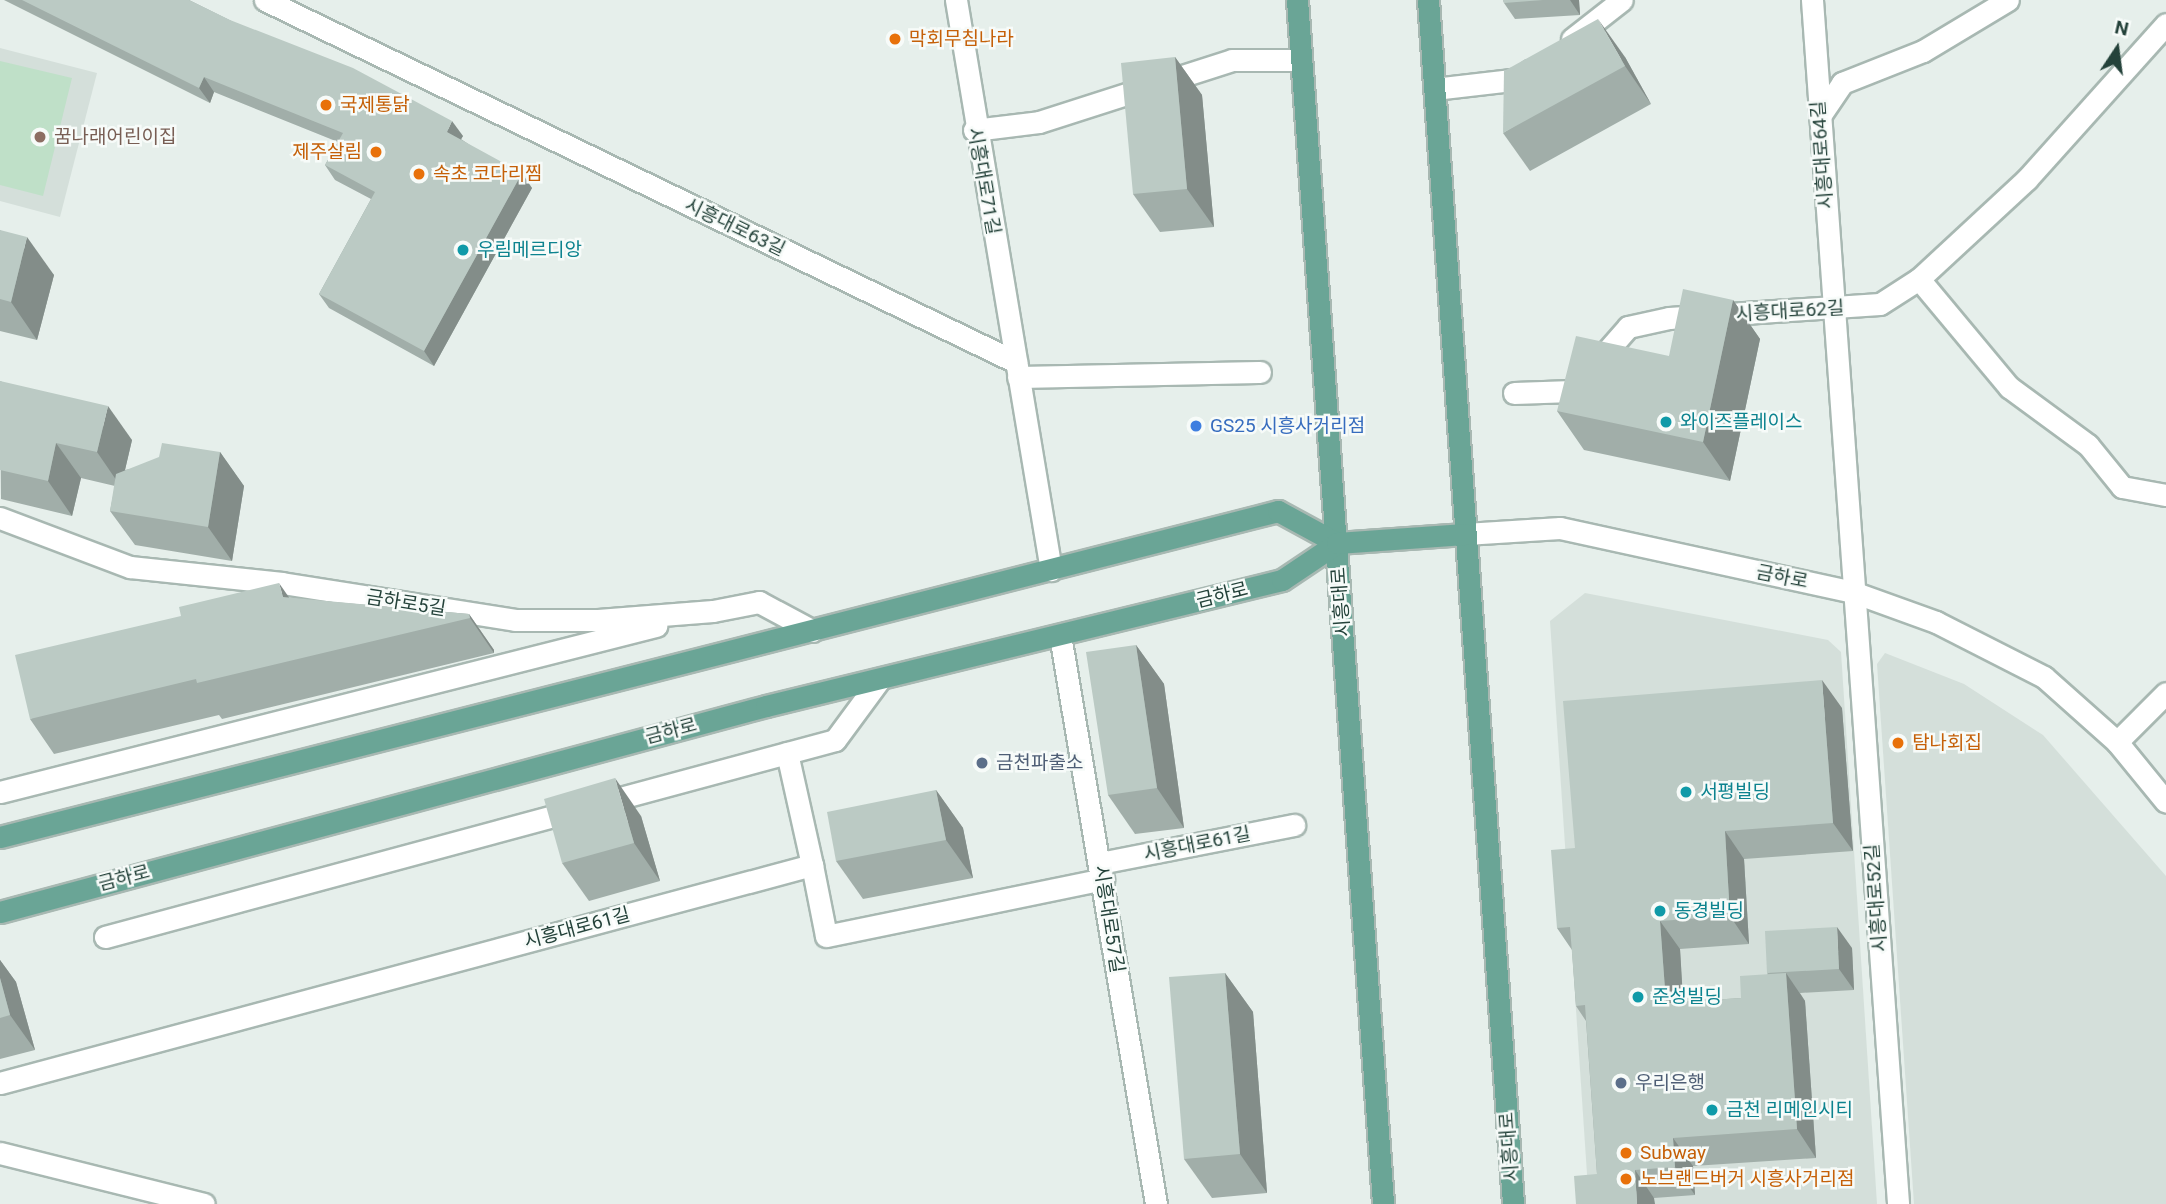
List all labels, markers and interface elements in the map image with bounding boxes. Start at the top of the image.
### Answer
north arrow [2082,14,2152,84]
text: N [2113,15,2131,41]
place label: 막회무침나라 [909,28,1014,50]
marker: 막회무침나라 [887,31,903,47]
place label: 국제통닭 [340,94,410,116]
marker: 국제통닭 [318,97,334,113]
street label: 시흥대로64길 [1807,100,1837,210]
street label: 시흥대로71길 [963,125,1005,237]
place label: 꿈나래어린이집 [54,126,176,148]
marker: 꿈나래어린이집 [32,129,48,145]
place label: 제주살림 [292,141,362,163]
marker: 제주살림 [368,144,384,160]
place label: 속초 코다리찜 [433,163,543,185]
marker: 속초 코다리찜 [411,166,427,182]
street label: 시흥대로63길 [681,193,789,261]
place label: 우림메르디앙 [477,239,582,261]
marker: 우림메르디앙 [455,242,471,258]
street label: 시흥대로62길 [1735,297,1845,325]
place label: 와이즈플레이스 [1680,411,1802,433]
marker: 와이즈플레이스 [1658,414,1674,430]
place label: GS25 시흥사거리점 [1210,415,1365,437]
marker: GS25 시흥사거리점 [1188,418,1204,434]
street label: 금하로 [1754,561,1810,593]
street label: 시흥대로 [1327,566,1355,638]
street label: 금하로 [1194,578,1250,612]
street label: 금하로5길 [364,585,448,621]
street label: 금하로 [643,713,699,749]
place label: 탐나회집 [1912,732,1982,754]
marker: 탐나회집 [1890,735,1906,751]
place label: 금천파출소 [996,752,1083,774]
marker: 금천파출소 [974,755,990,771]
place label: 서평빌딩 [1700,781,1770,803]
marker: 서평빌딩 [1678,784,1694,800]
street label: 시흥대로61길 [1141,822,1253,866]
street label: 시흥대로52길 [1861,843,1891,953]
street label: 금하로 [96,860,152,896]
street label: 시흥대로57길 [1089,864,1129,974]
place label: 동경빌딩 [1674,900,1744,922]
street label: 시흥대로61길 [522,903,632,953]
marker: 동경빌딩 [1652,903,1668,919]
place label: 준성빌딩 [1652,986,1722,1008]
marker: 준성빌딩 [1630,989,1646,1005]
place label: 우리은행 [1635,1072,1705,1094]
marker: 우리은행 [1613,1075,1629,1091]
place label: 금천 리메인시티 [1726,1099,1853,1121]
marker: 금천 리메인시티 [1704,1102,1720,1118]
street label: 시흥대로 [1495,1111,1523,1183]
place label: Subway [1640,1142,1706,1164]
marker: Subway [1618,1145,1634,1161]
place label: 노브랜드버거 시흥사거리점 [1640,1168,1854,1190]
marker: 노브랜드버거 시흥사거리점 [1618,1171,1634,1187]

